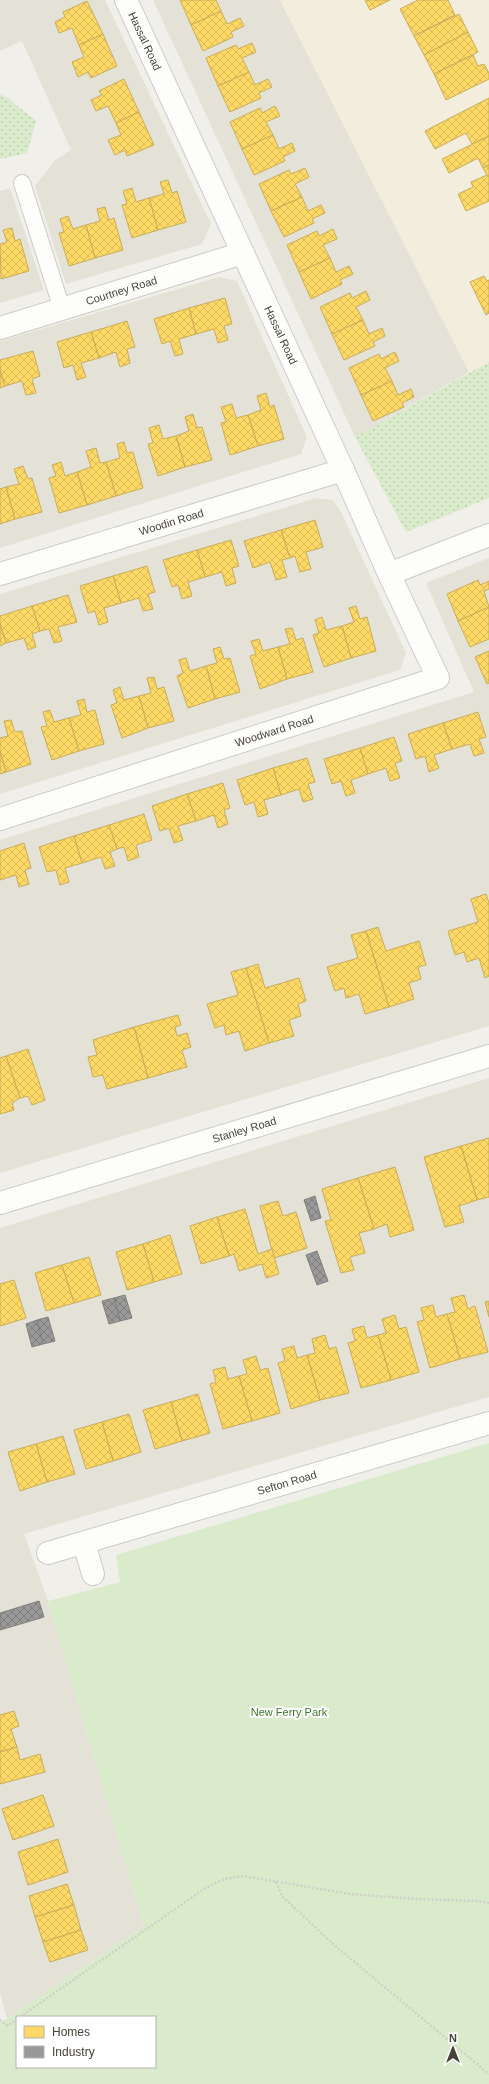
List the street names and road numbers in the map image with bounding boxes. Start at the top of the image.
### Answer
street label: Hassal Road [126,10,164,72]
street label: Courtney Road [84,274,159,307]
street label: Hassal Road [262,304,300,366]
street label: Woodin Road [138,507,205,537]
street label: Woodward Road [233,712,315,749]
street label: Stanley Road [211,1114,278,1145]
street label: Sefton Road [256,1468,318,1497]

